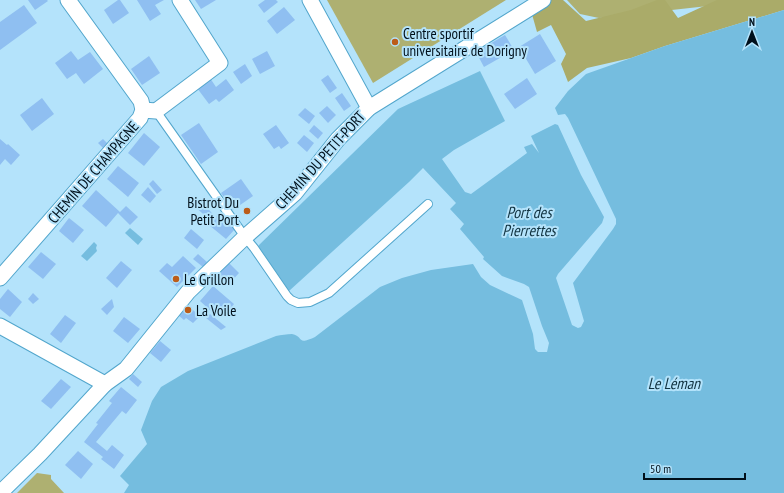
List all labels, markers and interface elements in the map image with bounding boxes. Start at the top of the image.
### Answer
north arrow [732,12,772,52]
text: N [749,15,755,29]
place label: Centre sportif universitaire de Dorigny [403,24,527,60]
marker: Centre sportif universitaire de Dorigny [390,37,400,47]
street label: CHEMIN DU PETIT-PORT [271,107,369,213]
street label: CHEMIN DE CHAMPAGNE [43,117,143,227]
place label: Bistrot Du Petit Port [187,193,239,229]
water label: Port des Pierrettes [502,202,557,240]
marker: Bistrot Du Petit Port [242,206,252,216]
place label: Le Grillon [184,270,234,289]
marker: Le Grillon [171,274,181,284]
place label: La Voile [196,301,236,320]
marker: La Voile [183,305,193,315]
water label: Le Léman [648,373,701,393]
scale bar [644,455,745,481]
text: 50 m [650,461,671,476]

